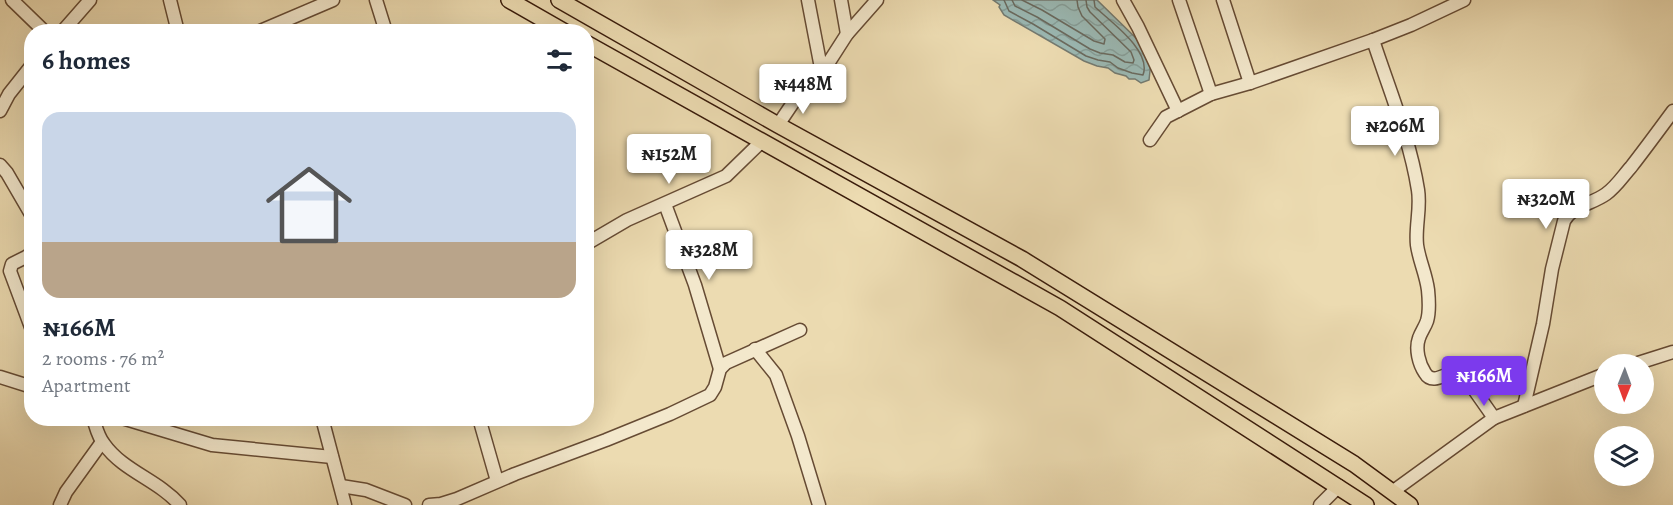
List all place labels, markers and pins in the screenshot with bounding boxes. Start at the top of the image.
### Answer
pin: ₦448M [761,64,845,115]
pin: ₦206M [1353,106,1437,157]
pin: ₦152M [627,134,711,185]
pin: ₦320M [1504,179,1588,230]
pin: ₦328M [667,230,751,281]
pin: ₦166M [1442,356,1526,407]

